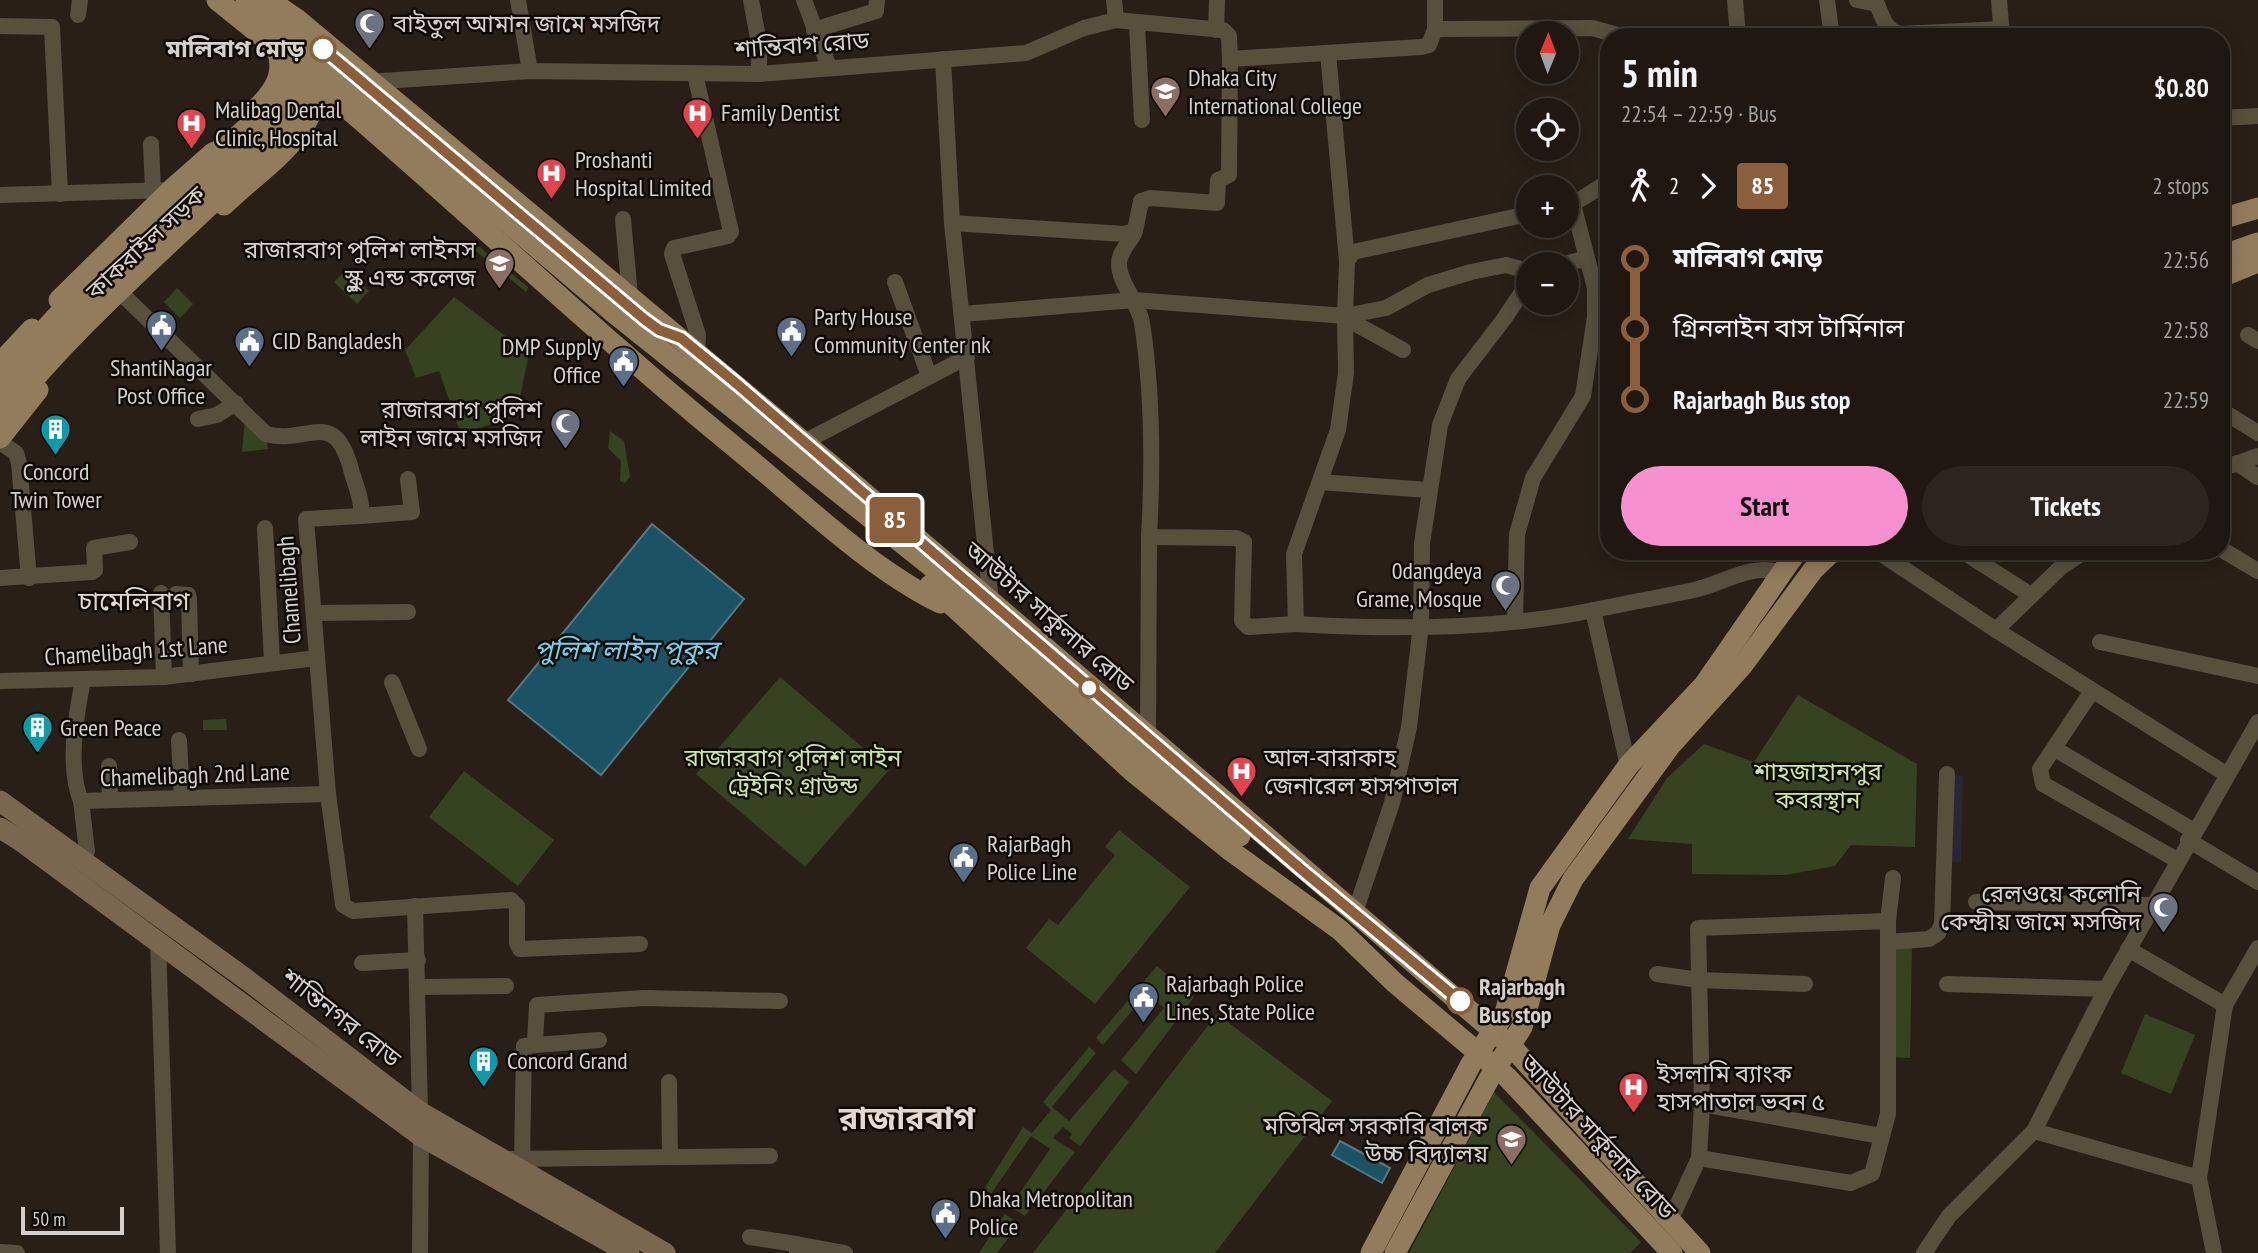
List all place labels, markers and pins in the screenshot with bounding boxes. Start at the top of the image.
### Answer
mosque icon: বাইতুল আমান জামে মসজিদ [353,7,387,51]
place label: বাইতুল আমান জামে মসজিদ [392,8,661,39]
place label: মালিবাগ মোড় [165,33,305,64]
marker: মালিবাগ মোড় [310,36,336,62]
place label: Dhaka City International College [1188,62,1362,121]
school or university icon: Dhaka City International College [1148,75,1182,119]
place label: Malibag Dental Clinic, Hospital [215,94,341,153]
hospital icon: Family Dentist [681,96,715,140]
place label: Family Dentist [721,97,840,128]
hospital icon: Malibag Dental Clinic, Hospital [175,107,209,151]
place label: Proshanti Hospital Limited [575,144,712,203]
hospital icon: Proshanti Hospital Limited [535,157,569,201]
place label: রাজারবাগ পুলিশ লাইনস স্কুল এন্ড কলেজ [243,234,477,293]
school or university icon: রাজারবাগ পুলিশ লাইনস স্কুল এন্ড কলেজ [482,247,516,291]
place label: Party House Community Center nk [814,301,991,360]
public building icon: ShantiNagar Post Office [144,309,178,353]
public building icon: Party House Community Center nk [774,314,808,358]
public building icon: CID Bangladesh [232,324,266,368]
place label: CID Bangladesh [272,325,402,356]
place label: DMP Supply Office [502,331,601,390]
public building icon: DMP Supply Office [607,344,641,388]
place label: ShantiNagar Post Office [110,352,212,411]
place label: রাজারবাগ পুলিশ লাইন জামে মসজিদ [359,394,543,453]
mosque icon: রাজারবাগ পুলিশ লাইন জামে মসজিদ [548,407,582,451]
building icon: Concord Twin Tower [39,413,73,457]
place label: Concord Twin Tower [10,456,102,515]
place label: 0dangdeya Grame, Mosque [1356,555,1482,614]
mosque icon: 0dangdeya Grame, Mosque [1488,568,1522,612]
unlabelled marker [1079,678,1099,698]
building icon: Green Peace [20,711,54,755]
place label: Green Peace [60,712,161,743]
place label: আল-বারাকাহ জেনারেল হাসপাতাল [1263,742,1459,801]
hospital icon: আল-বারাকাহ জেনারেল হাসপাতাল [1224,755,1258,799]
place label: RajarBagh Police Line [987,828,1077,887]
public building icon: RajarBagh Police Line [947,841,981,885]
place label: রেলওয়ে কলোনি কেন্দ্রীয় জামে মসজিদ [1940,878,2142,937]
mosque icon: রেলওয়ে কলোনি কেন্দ্রীয় জামে মসজিদ [2147,891,2181,935]
place label: Rajarbagh Police Lines, State Police [1166,968,1315,1027]
place label: Rajarbagh Bus stop [1479,971,1565,1030]
public building icon: Rajarbagh Police Lines, State Police [1126,981,1160,1025]
marker: Rajarbagh Bus stop [1447,988,1473,1014]
building icon: Concord Grand [467,1044,501,1088]
place label: Concord Grand [507,1045,628,1076]
place label: ইসলামি ব্যাংক হাসপাতাল ভবন ৫ [1656,1058,1826,1117]
hospital icon: ইসলামি ব্যাংক হাসপাতাল ভবন ৫ [1617,1071,1651,1115]
place label: মতিঝিল সরকারি বালক উচ্চ বিদ্যালয় [1262,1110,1489,1169]
school or university icon: মতিঝিল সরকারি বালক উচ্চ বিদ্যালয় [1494,1123,1528,1167]
place label: Dhaka Metropolitan Police [969,1183,1133,1242]
public building icon: Dhaka Metropolitan Police [929,1196,963,1240]

